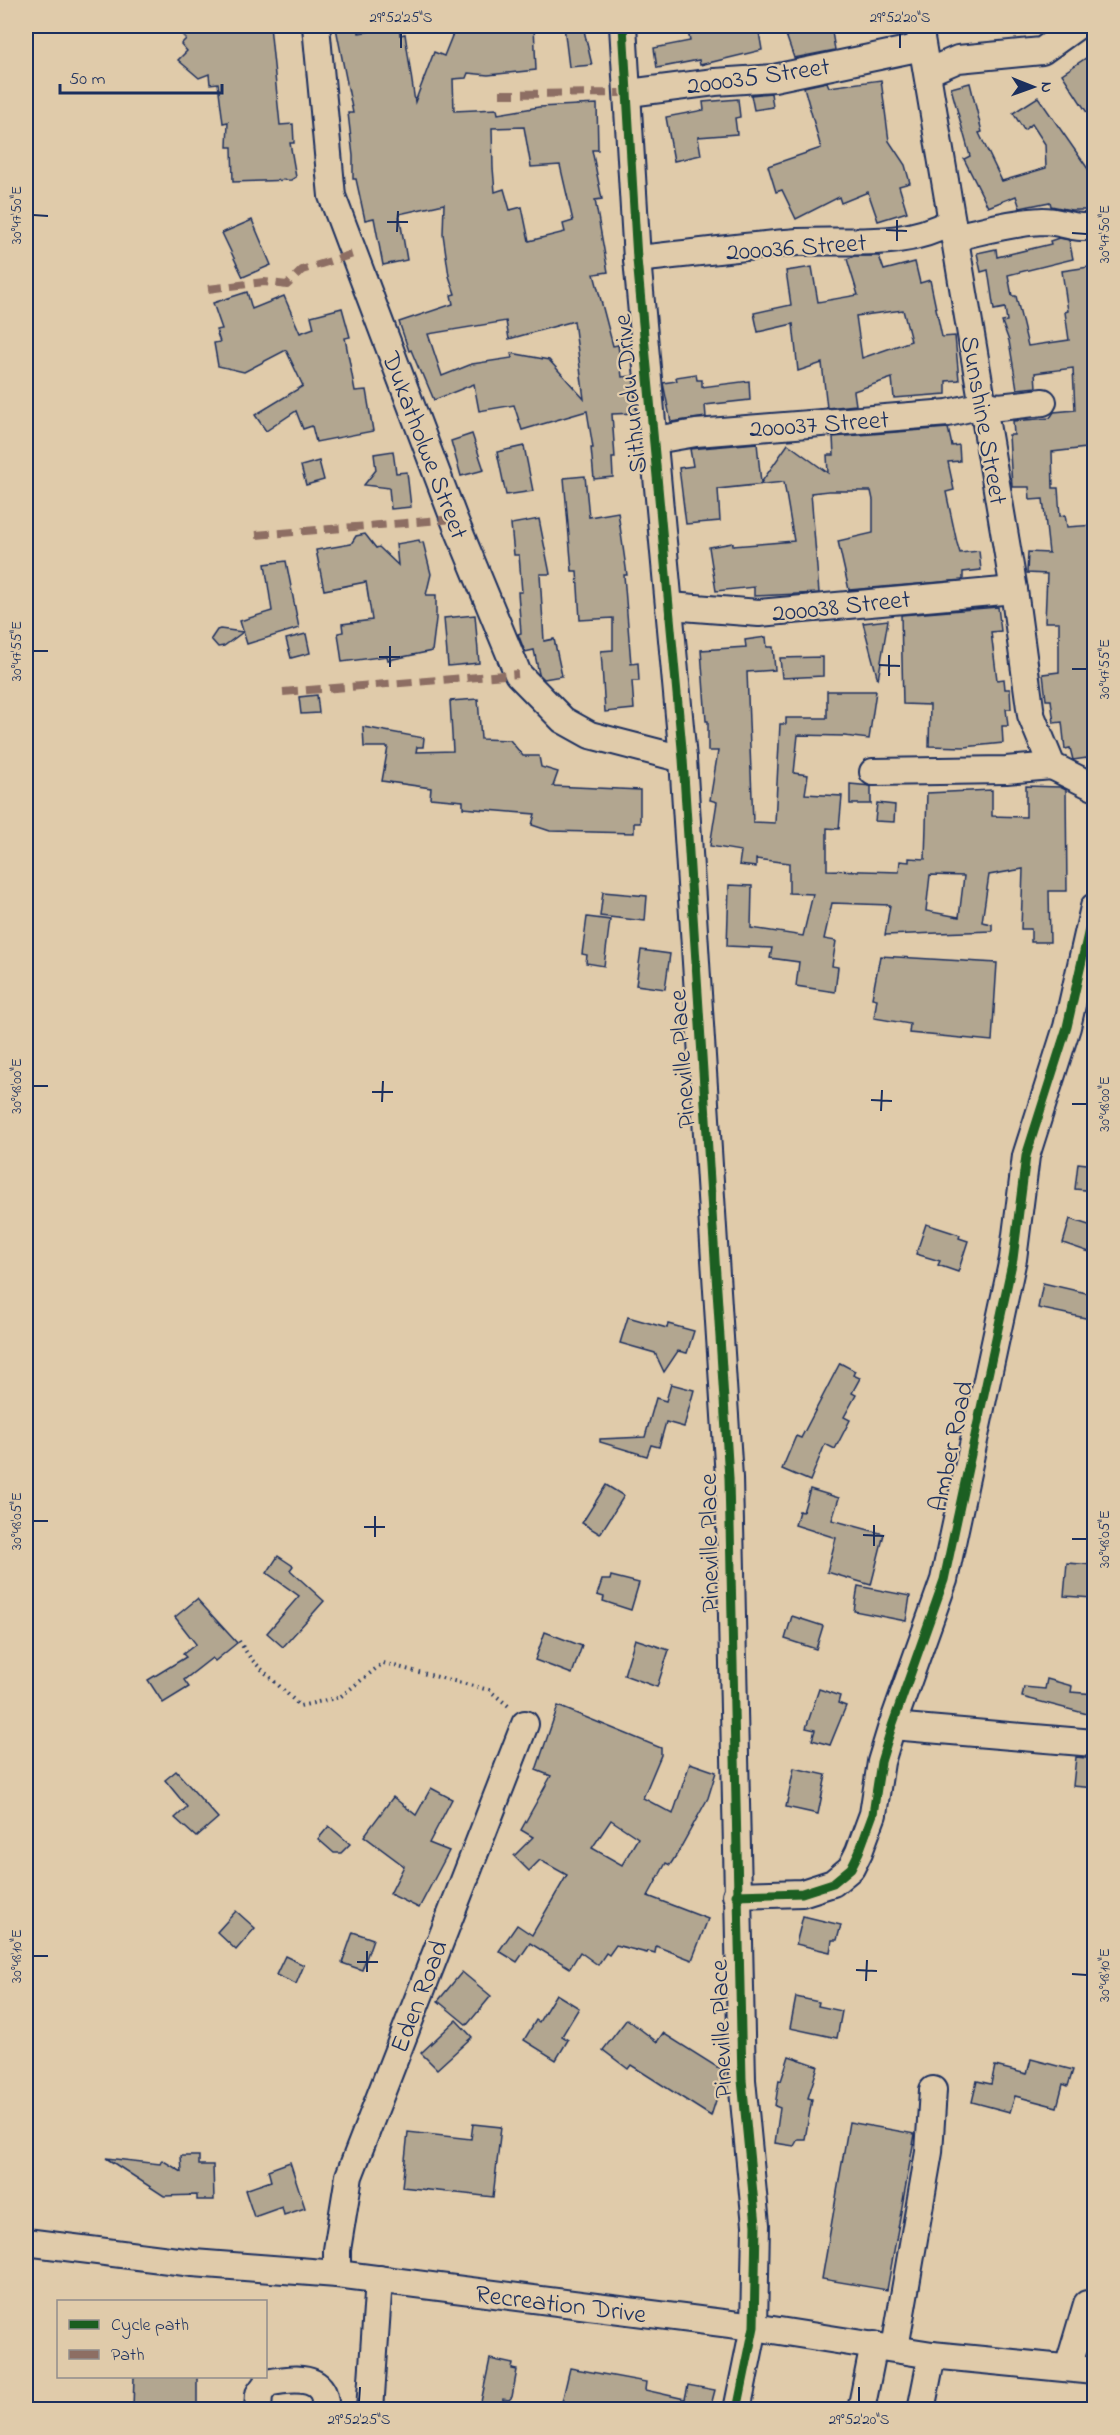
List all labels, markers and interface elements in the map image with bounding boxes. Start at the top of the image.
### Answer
text: 29°52'25"S [370,7,433,29]
text: 29°52'20"S [870,7,931,29]
street label: 200035 Street [684,49,833,107]
scale bar [60,57,222,95]
north arrow [1003,57,1063,117]
text: 50 m [69,67,106,93]
text: N [1034,82,1058,93]
text: 30°47'50"E [6,186,28,244]
text: 30°47'50"E [1094,205,1116,263]
street label: 200036 Street [725,225,868,273]
street label: Sithundu Drive [605,312,659,475]
street label: Sunshine Street [948,333,1016,508]
street label: Dukatholwe Street [370,346,477,546]
street label: 200037 Street [748,402,891,450]
street label: 200038 Street [770,582,913,634]
text: 30°47'55"E [6,621,28,681]
text: 30°47'55"E [1094,639,1116,699]
street label: Pineville Place [660,988,708,1130]
text: 30°48'00"E [6,1058,28,1114]
text: 30°48'00"E [1094,1076,1116,1132]
street label: Amber Road [921,1377,985,1515]
street label: Pineville Place [691,1473,731,1613]
text: 30°48'05"E [6,1492,28,1550]
text: 30°48'05"E [1094,1510,1116,1568]
text: 30°48'10"E [6,1929,28,1983]
street label: Eden Road [382,1935,460,2059]
text: 30°48'10"E [1094,1948,1116,2002]
street label: Pineville Place [702,1958,744,2099]
street label: Recreation Drive [473,2277,649,2335]
legend [57,2300,267,2378]
text: Cycle path [111,2313,189,2339]
text: Path [111,2343,145,2369]
text: 29°52'25"S [328,2409,391,2431]
text: 29°52'20"S [829,2409,890,2431]

